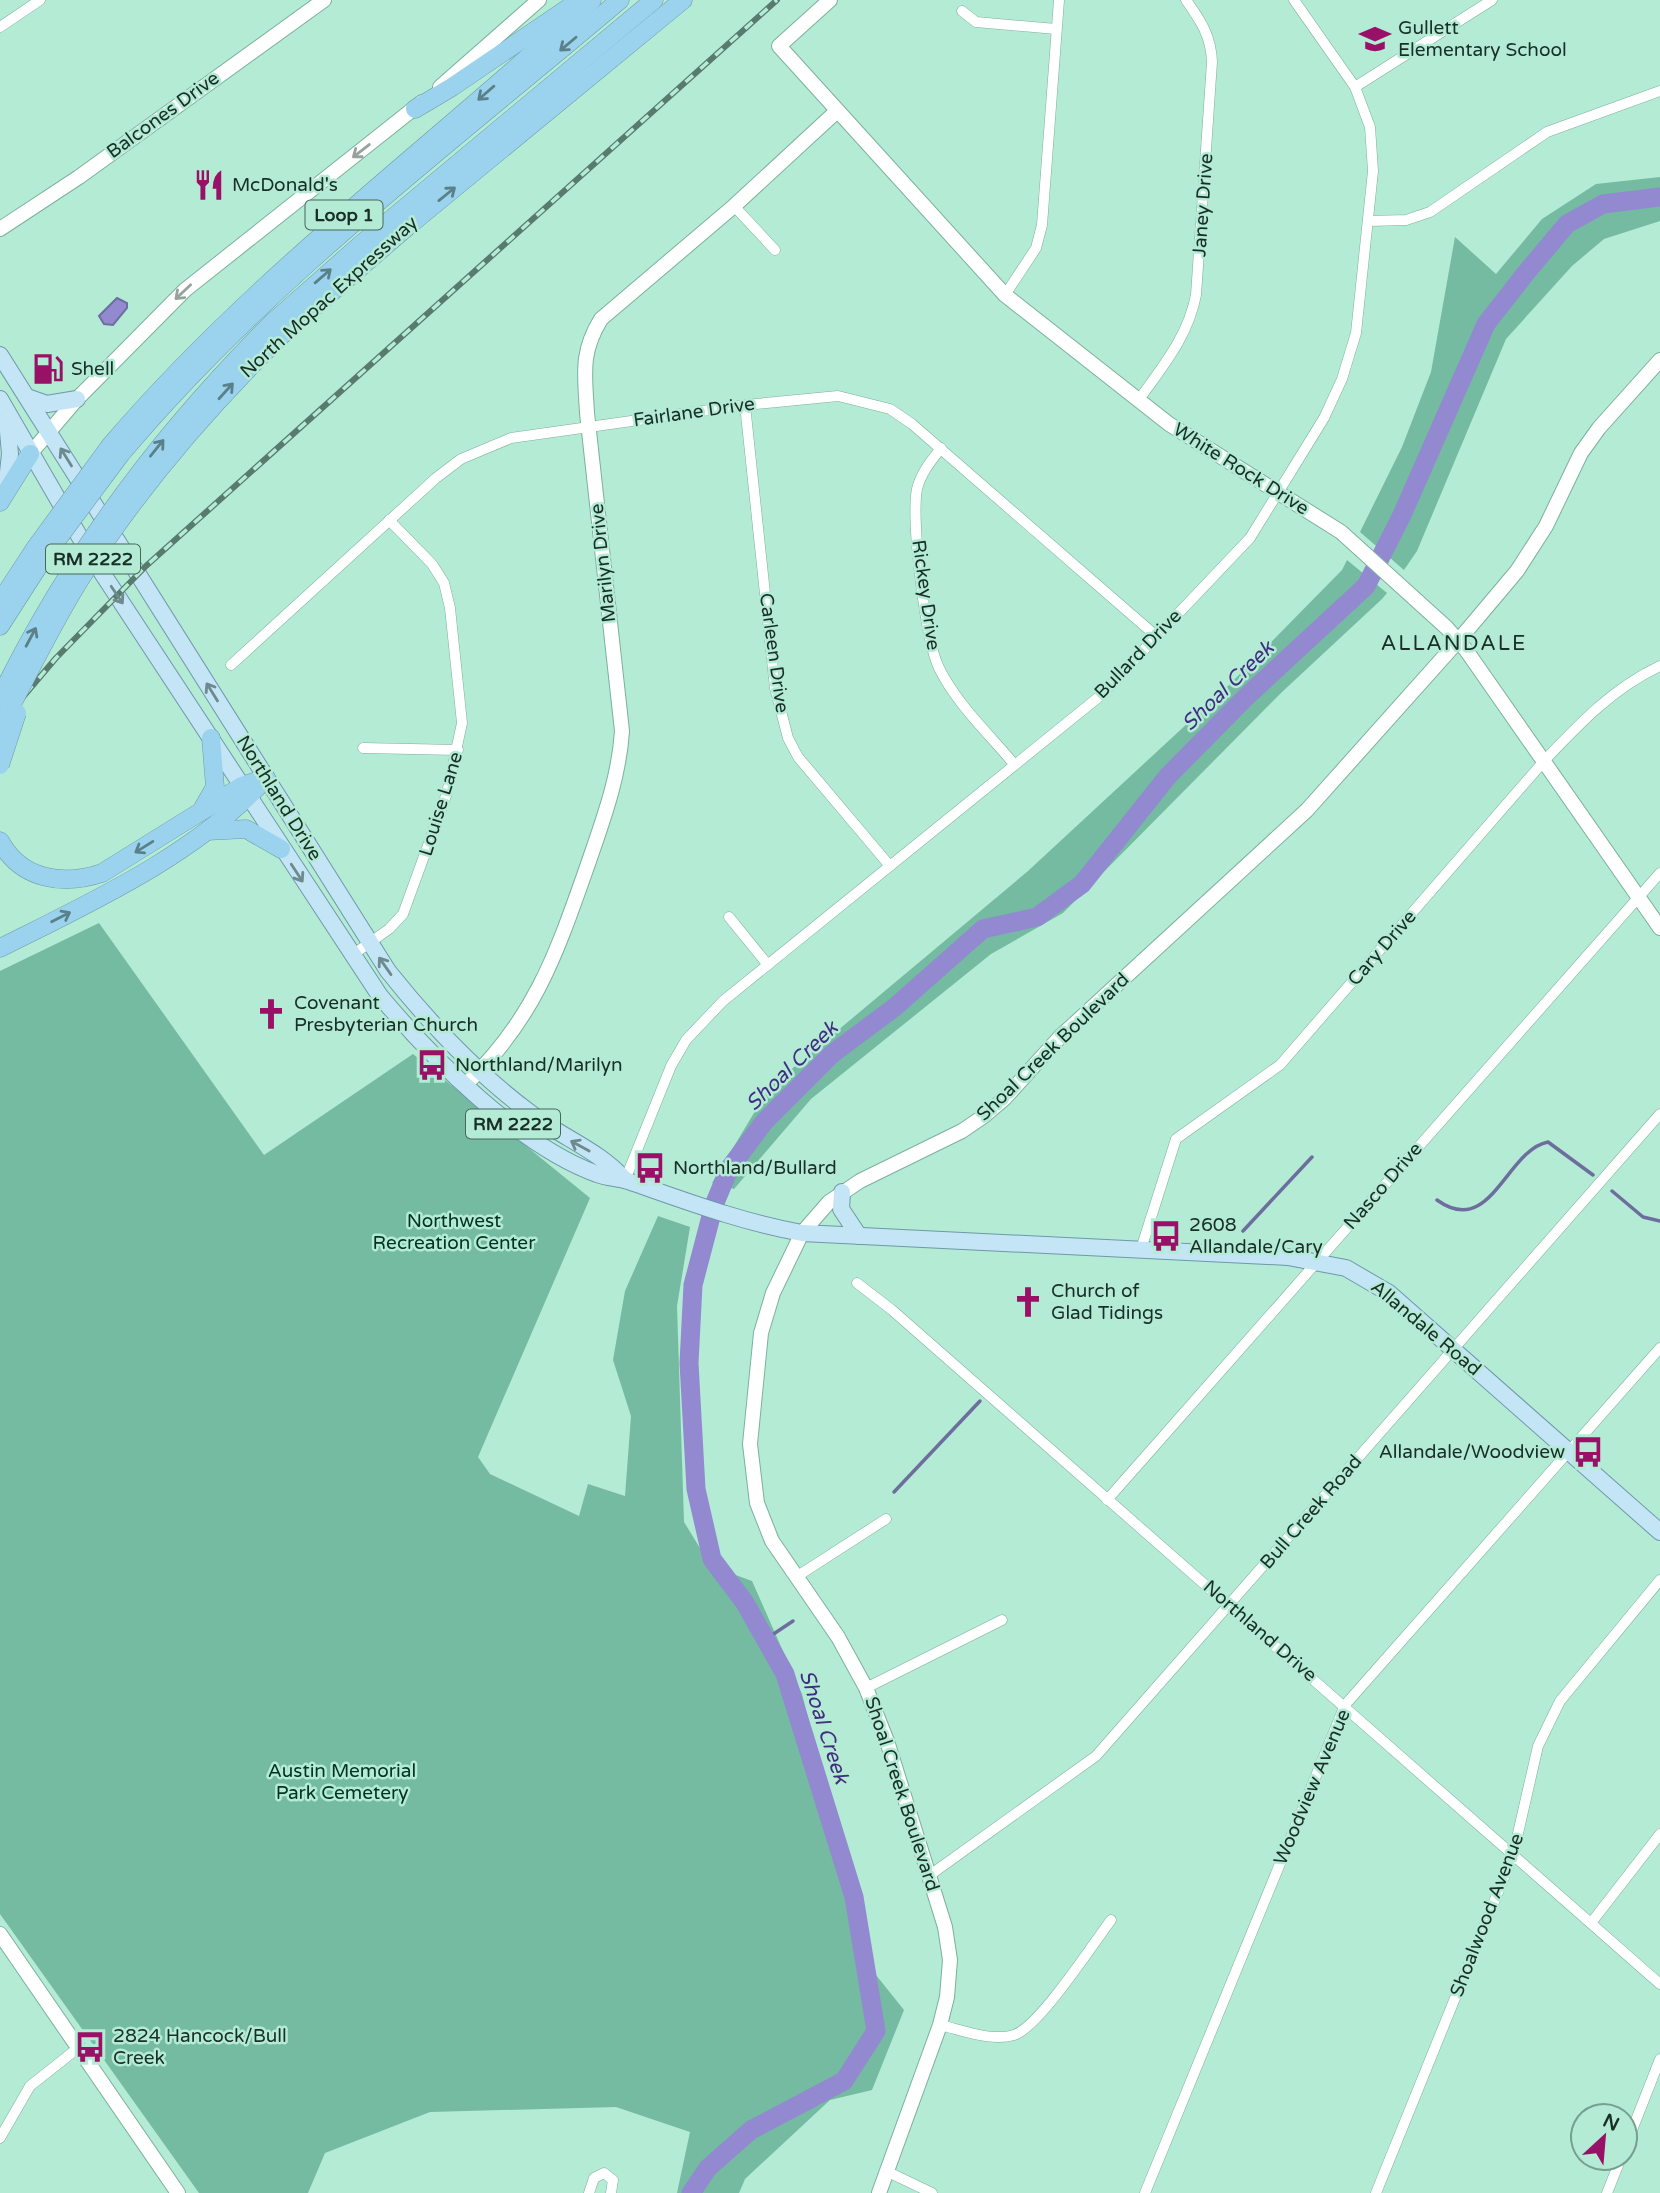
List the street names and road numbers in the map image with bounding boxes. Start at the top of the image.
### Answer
street label: Balcones Drive [103,67,223,163]
street label: Janey Drive [1188,153,1218,257]
road number: Loop 1 [306,200,382,230]
street label: North Mopac Expressway [236,212,422,382]
street label: Fairlane Drive [632,393,756,431]
street label: White Rock Drive [1169,418,1313,520]
street label: Marilyn Drive [586,503,620,623]
street label: Rickey Drive [907,538,945,652]
road number: RM 2222 [46,544,140,574]
street label: Carleen Drive [755,592,793,714]
street label: Bullard Drive [1090,605,1186,703]
street label: Northland Drive [232,731,326,865]
street label: Louise Lane [415,749,467,859]
street label: Cary Drive [1343,906,1421,990]
street label: Shoal Creek Boulevard [972,969,1134,1125]
road number: RM 2222 [466,1110,560,1139]
street label: Nasco Drive [1339,1138,1427,1234]
street label: Allandale Road [1367,1276,1485,1380]
street label: Bull Creek Road [1256,1451,1366,1573]
street label: Northland Drive [1199,1576,1321,1686]
street label: Shoal Creek Boulevard [860,1694,944,1894]
street label: Woodview Avenue [1269,1706,1355,1868]
street label: Shoalwood Avenue [1446,1830,1528,2000]

